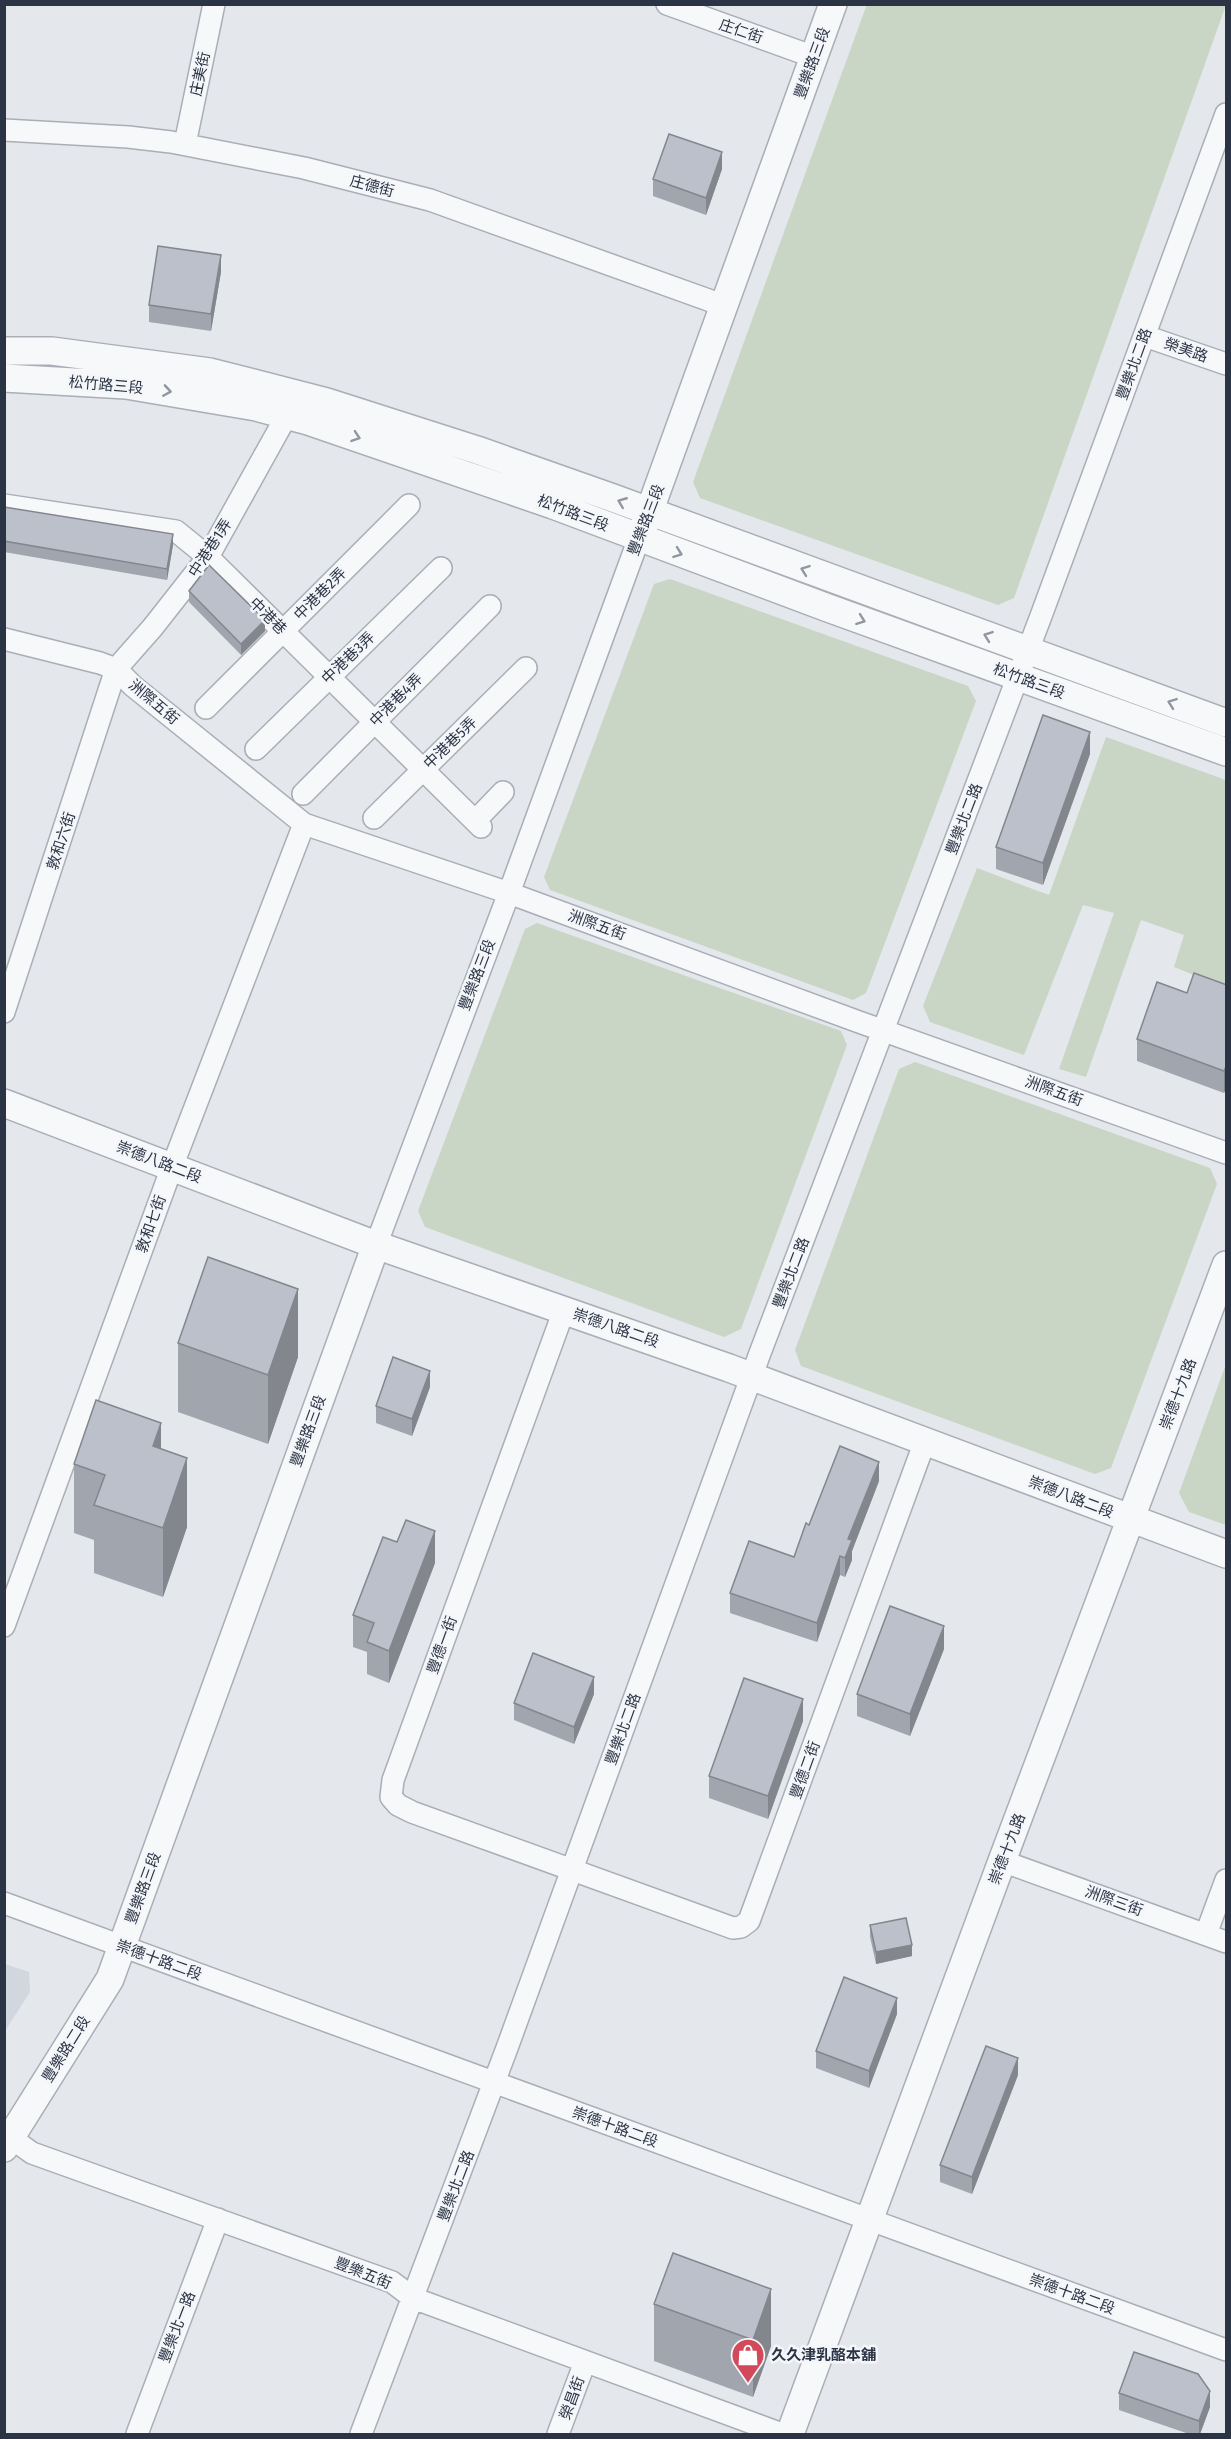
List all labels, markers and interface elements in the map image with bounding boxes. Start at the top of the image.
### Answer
street label: 庄仁街 [717,15,765,47]
street label: 豐樂路三段 [791,25,833,101]
street label: 庄美街 [187,50,213,98]
street label: 庄德街 [348,171,396,201]
street label: 豐樂北二路 [1113,326,1155,402]
street label: 榮美路 [1162,334,1210,366]
street label: 松竹路三段 [68,373,144,397]
one-way arrow [163,385,172,397]
one-way arrow [350,430,361,442]
street label: 豐樂路三段 [624,482,668,558]
street label: 松竹路三段 [535,491,611,535]
one-way arrow [617,497,628,509]
street label: 中港巷1弄 [185,515,235,581]
one-way arrow [672,545,683,558]
street label: 中港巷2弄 [290,564,350,624]
one-way arrow [800,564,811,577]
street label: 中港巷 [246,594,290,638]
one-way arrow [855,613,866,626]
street label: 中港巷3弄 [318,628,378,688]
one-way arrow [983,631,994,644]
street label: 松竹路三段 [991,660,1067,702]
street label: 中港巷4弄 [366,670,426,730]
street label: 洲際五街 [125,676,183,728]
one-way arrow [1167,697,1177,710]
street label: 中港巷5弄 [420,713,480,773]
street label: 豐樂北二路 [942,781,986,857]
street label: 敦和六街 [43,810,79,872]
street label: 洲際五街 [566,906,628,944]
street label: 豐樂路三段 [455,937,499,1013]
street label: 洲際五街 [1023,1072,1085,1110]
street label: 崇德八路二段 [114,1137,204,1187]
street label: 敦和七街 [132,1193,170,1255]
street label: 豐樂北二路 [769,1235,813,1311]
street label: 崇德八路二段 [571,1305,661,1351]
street label: 崇德十九路 [1156,1356,1200,1432]
street label: 豐樂路三段 [287,1393,329,1469]
street label: 崇德八路二段 [1026,1472,1116,1522]
street label: 豐德一街 [423,1614,461,1676]
street label: 豐樂北二路 [602,1691,644,1767]
street label: 豐德二街 [786,1739,824,1801]
street label: 崇德十九路 [985,1811,1029,1887]
street label: 豐樂路三段 [122,1850,164,1926]
street label: 洲際三街 [1083,1882,1145,1920]
street label: 崇德十路二段 [114,1936,204,1984]
street label: 豐樂路二段 [38,2012,94,2086]
street label: 崇德十路二段 [570,2103,660,2151]
street label: 豐樂北二路 [434,2148,478,2224]
street label: 豐樂五街 [332,2253,394,2293]
street label: 崇德十路二段 [1027,2270,1117,2318]
street label: 豐樂北一路 [155,2289,199,2365]
shop icon: 久久津乳酪本舖 [730,2337,766,2384]
place label: 久久津乳酪本舖 [771,2346,876,2364]
street label: 榮昌街 [556,2374,588,2422]

